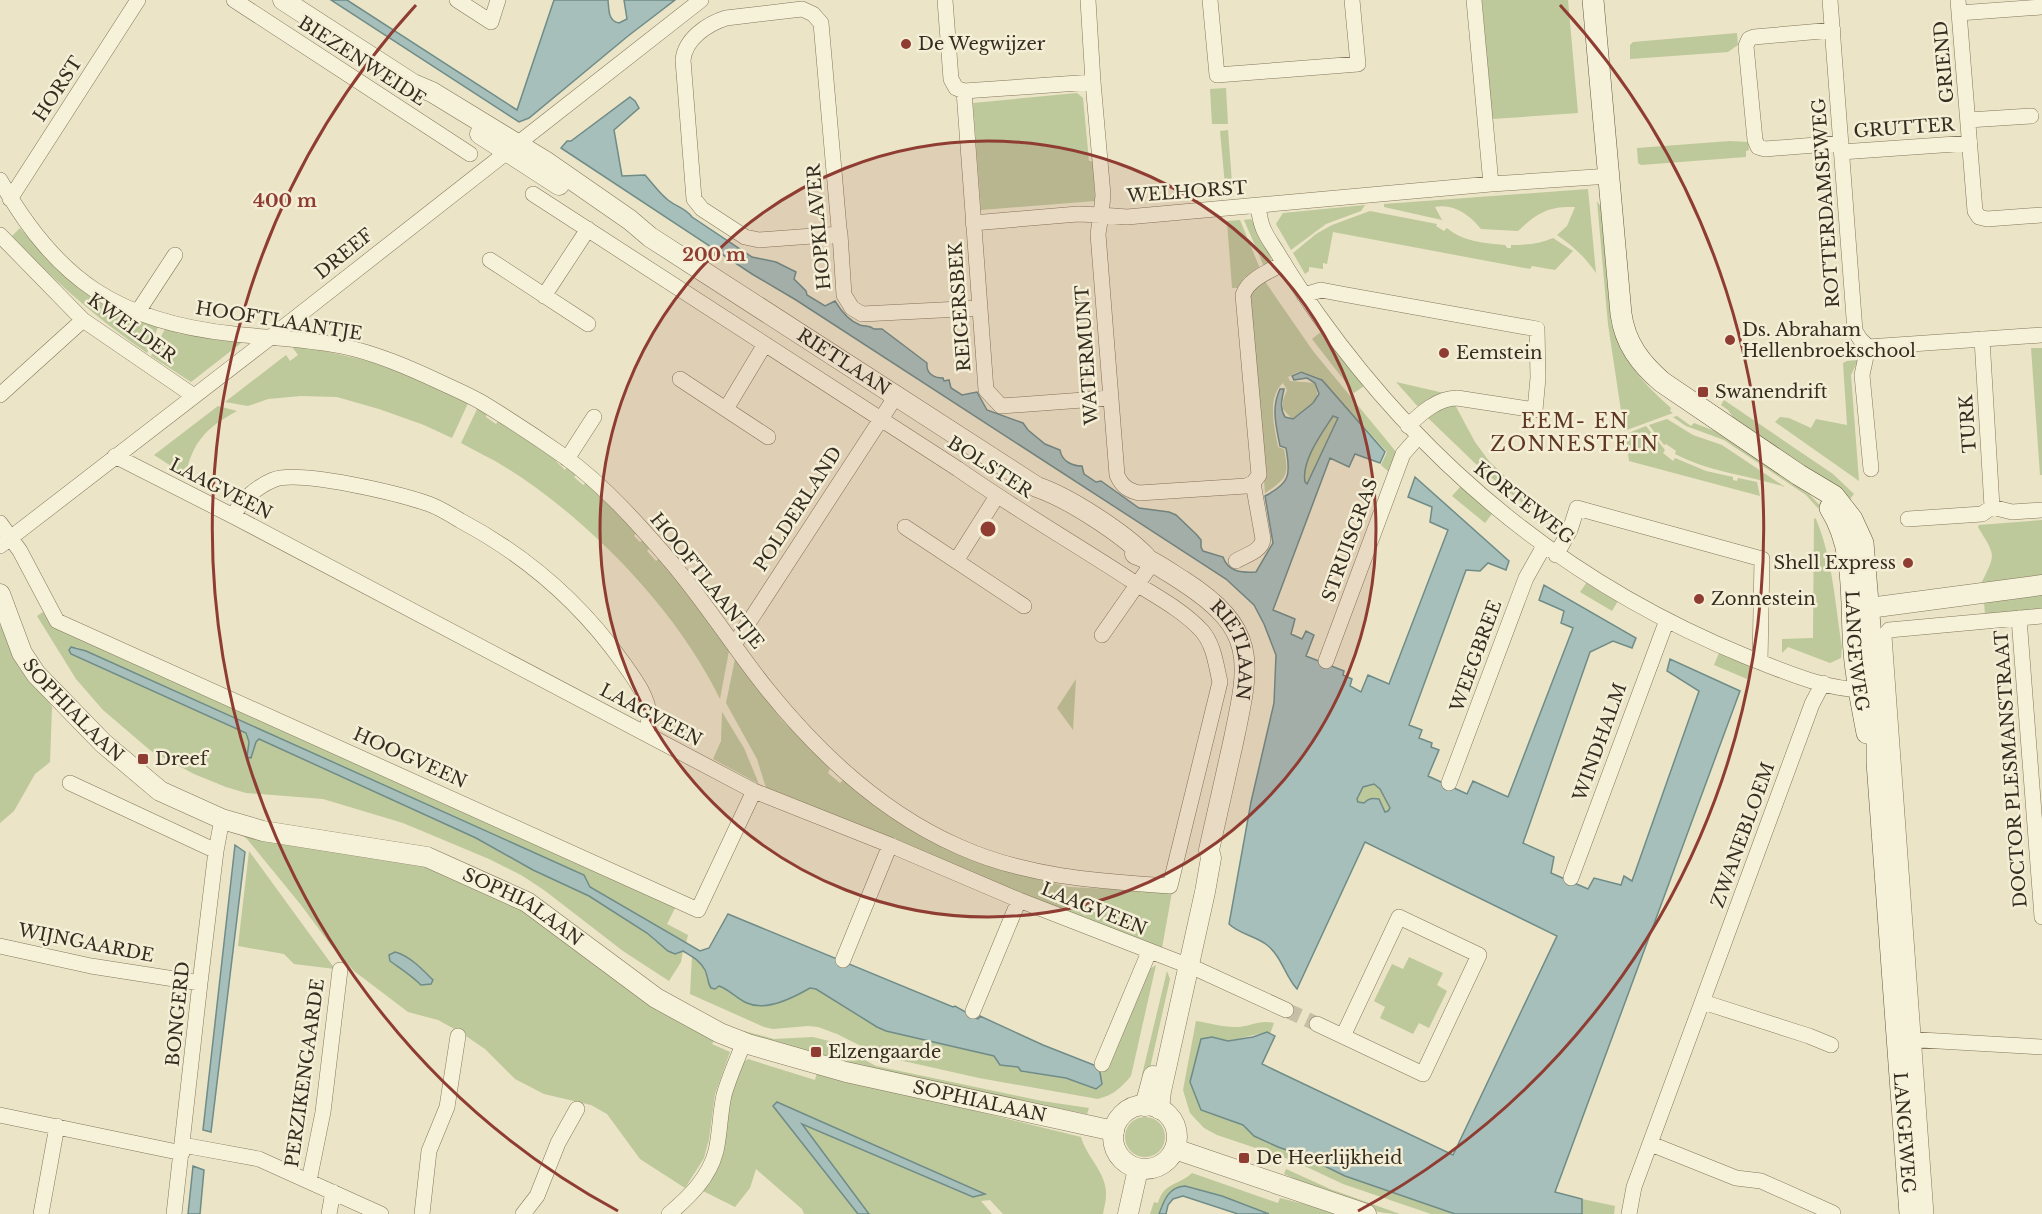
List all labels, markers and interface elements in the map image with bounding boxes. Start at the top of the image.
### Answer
street label: BIEZENWEIDE [294,12,430,110]
street label: GRIEND [1929,20,1959,104]
place label: De Wegwijzer [918,33,1046,55]
marker: De Wegwijzer [899,37,913,51]
street label: HORST [29,52,87,126]
street label: ROTTERDAMSEWEG [1808,97,1844,309]
street label: GRUTTER [1853,113,1956,143]
street label: HOPKLAVER [802,162,835,291]
street label: WELHORST [1125,177,1248,207]
text: 400 m [253,190,317,212]
street label: DREEF [311,224,377,284]
street label: REIGERSBEK [944,241,976,373]
text: 200 m [682,244,746,266]
street label: WATERMUNT [1071,284,1103,427]
street label: KWELDER [83,288,181,368]
street label: HOOFTLAANTJE [194,297,364,345]
place label: Ds. Abraham Hellenbroekschool [1742,319,1916,362]
street label: RIETLAAN [793,324,894,400]
marker: Ds. Abraham Hellenbroekschool [1723,333,1737,347]
place label: Eemstein [1456,342,1543,364]
marker: Eemstein [1437,346,1451,360]
place label: Swanendrift [1715,381,1828,403]
marker: Swanendrift [1696,385,1710,399]
street label: TURK [1955,393,1981,454]
district label: EEM- EN ZONNESTEIN [1490,409,1660,456]
street label: BOLSTER [943,431,1037,503]
street label: POLDERLAND [749,442,847,576]
street label: LAAGVEEN [166,454,276,524]
street label: KORTEWEG [1469,457,1579,549]
street label: STRUISGRAS [1317,475,1383,605]
street label: HOOFTLAANTJE [645,509,769,653]
centre of rings [978,519,998,539]
place label: Shell Express [1774,552,1896,574]
marker: Shell Express [1901,556,1915,570]
place label: Zonnestein [1711,588,1816,610]
street label: LANGEWEG [1841,590,1874,714]
marker: Zonnestein [1692,592,1706,606]
street label: RIETLAAN [1206,596,1256,701]
street label: WEEGBREE [1445,597,1506,716]
street label: DOCTOR PLESMANSTRAAT [1990,629,2032,908]
street label: SOPHIALAAN [18,654,128,767]
street label: LAAGVEEN [596,679,706,751]
street label: WINDHALM [1568,680,1632,805]
street label: HOOGVEEN [350,723,470,793]
place label: Dreef [155,748,210,770]
marker: Dreef [136,752,150,766]
street label: ZWANEBLOEM [1706,759,1780,911]
street label: SOPHIALAAN [459,864,587,951]
street label: LAAGVEEN [1038,878,1150,940]
street label: WIJNGAARDE [15,919,156,967]
street label: BONGERD [162,960,194,1068]
street label: PERZIKENGAARDE [281,977,329,1169]
place label: Elzengaarde [828,1041,941,1063]
marker: Elzengaarde [809,1045,823,1059]
street label: LANGEWEG [1889,1071,1920,1195]
street label: SOPHIALAAN [911,1076,1048,1127]
place label: De Heerlijkheid [1256,1147,1402,1169]
marker: De Heerlijkheid [1237,1151,1251,1165]

